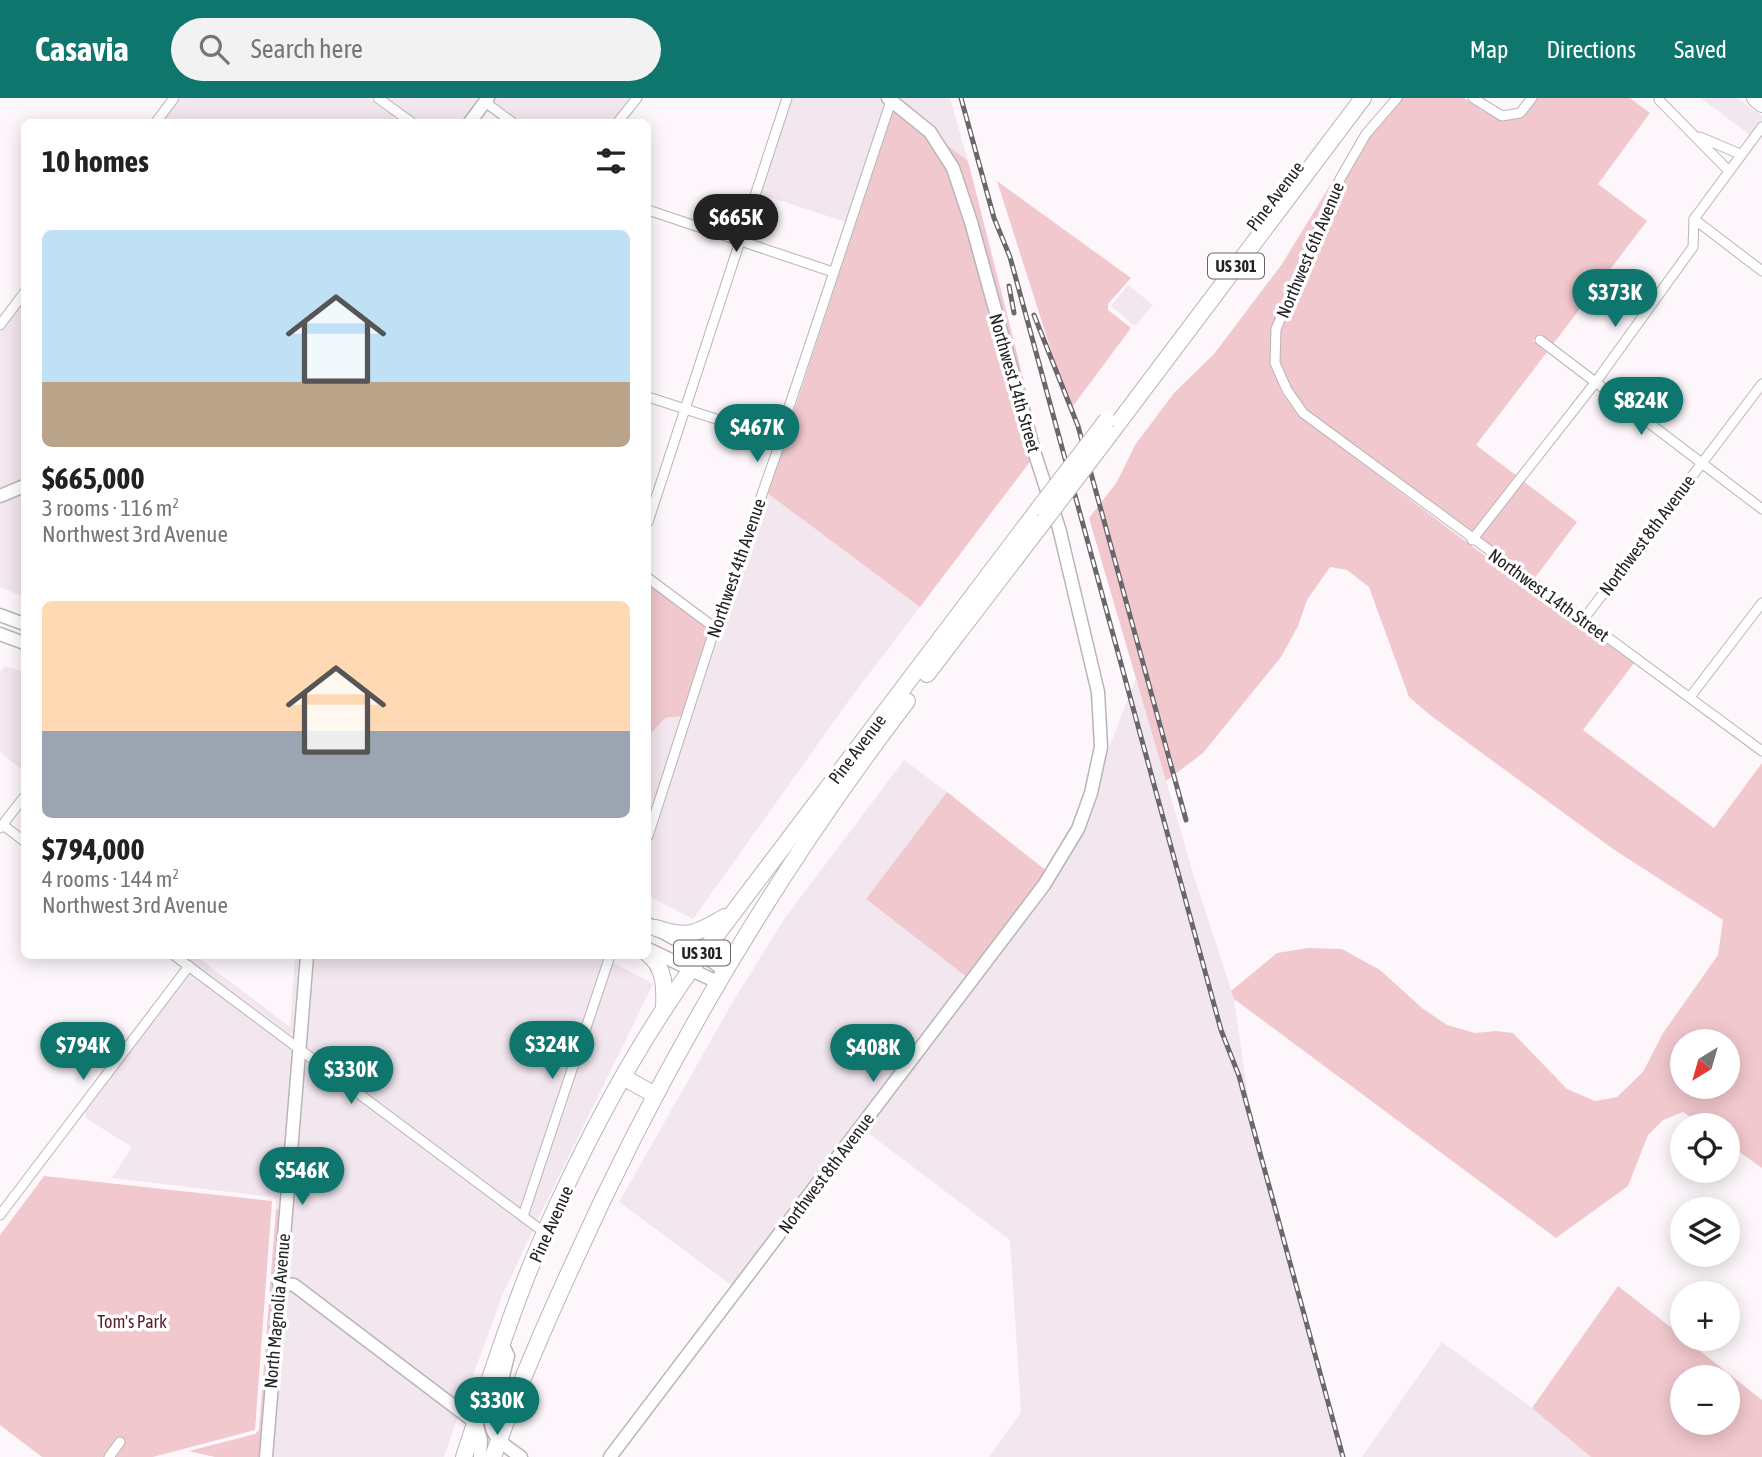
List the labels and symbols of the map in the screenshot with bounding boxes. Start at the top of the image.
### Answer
street label: Pine Avenue [1242,157,1308,235]
street label: Northwest 6th Avenue [1272,179,1348,321]
pin: $665K [687,194,785,254]
road number: US 301 [1208,254,1264,278]
pin: $373K [1566,270,1664,329]
street label: Northwest 14th Street [985,311,1045,455]
pin: $824K [1592,378,1690,437]
pin: $467K [708,404,806,464]
street label: Northwest 8th Avenue [1595,471,1699,599]
street label: Northwest 4th Avenue [702,496,770,640]
street label: Northwest 14th Street [1485,544,1613,646]
street label: Pine Avenue [824,710,890,788]
road number: US 301 [674,940,730,966]
pin: $324K [503,1021,601,1081]
pin: $794K [34,1023,132,1082]
pin: $408K [824,1024,922,1084]
north arrow [1670,1029,1740,1099]
pin: $330K [302,1046,400,1106]
street label: Northwest 8th Avenue [774,1109,878,1237]
pin: $546K [253,1148,351,1207]
street label: Pine Avenue [525,1182,577,1266]
street label: North Magnolia Avenue [260,1233,294,1389]
park label: Tom's Park [97,1311,167,1332]
pin: $330K [448,1378,546,1437]

